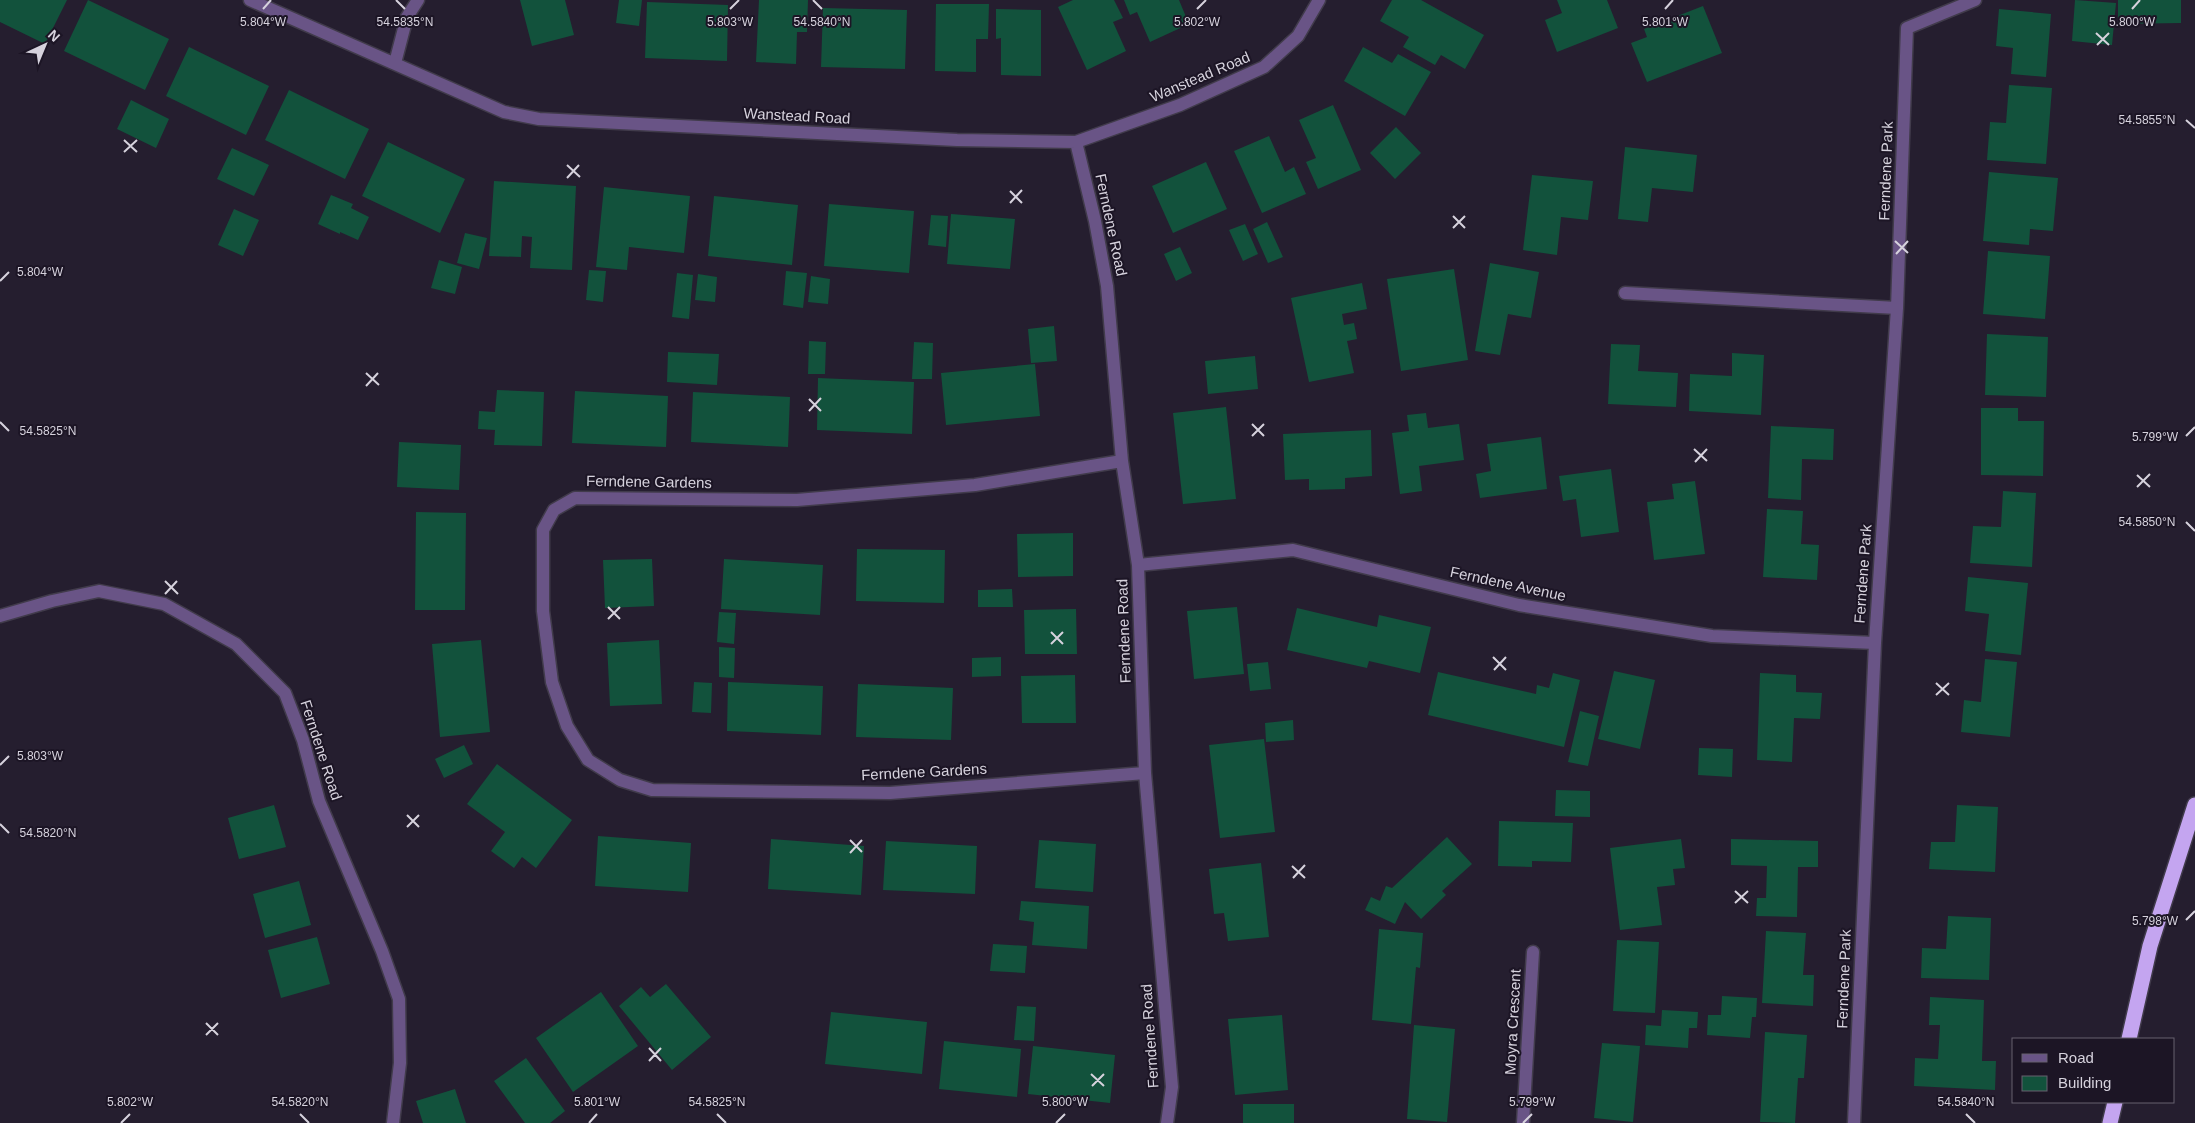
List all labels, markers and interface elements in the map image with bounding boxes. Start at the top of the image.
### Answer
text: 5.804°W [240,15,287,29]
text: 54.5835°N [377,15,433,29]
text: 5.803°W [707,15,754,29]
text: 54.5840°N [794,15,850,29]
text: 5.802°W [1174,15,1221,29]
text: 5.801°W [1642,15,1689,29]
text: 5.800°W [2109,15,2156,29]
north arrow [20,20,70,70]
text: N [45,26,63,45]
street label: Wanstead Road [1147,48,1252,105]
street label: Wanstead Road [743,104,851,127]
text: 54.5855°N [2119,113,2175,127]
street label: Ferndene Park [1875,121,1896,221]
street label: Ferndene Road [1092,172,1131,278]
text: 5.804°W [17,265,64,279]
text: 54.5825°N [20,424,76,438]
text: 5.799°W [2132,430,2179,444]
street label: Ferndene Gardens [586,472,712,491]
text: 54.5850°N [2119,515,2175,529]
street label: Ferndene Park [1851,523,1874,624]
street label: Ferndene Avenue [1449,563,1568,604]
street label: Ferndene Road [1113,579,1134,683]
street label: Ferndene Road [297,698,346,802]
text: 5.803°W [17,749,64,763]
street label: Ferndene Gardens [861,760,987,783]
text: 54.5820°N [20,826,76,840]
text: 5.798°W [2132,914,2179,928]
street label: Ferndene Park [1833,929,1854,1029]
street label: Moyra Crescent [1501,968,1524,1075]
street label: Ferndene Road [1137,983,1162,1089]
legend [2012,1038,2175,1103]
text: Road [2058,1049,2094,1066]
text: Building [2058,1074,2111,1091]
text: 5.802°W [107,1095,154,1109]
text: 54.5820°N [272,1095,328,1109]
text: 5.801°W [574,1095,621,1109]
text: 54.5825°N [689,1095,745,1109]
text: 5.800°W [1042,1095,1089,1109]
text: 5.799°W [1509,1095,1556,1109]
text: 54.5840°N [1938,1095,1994,1109]

